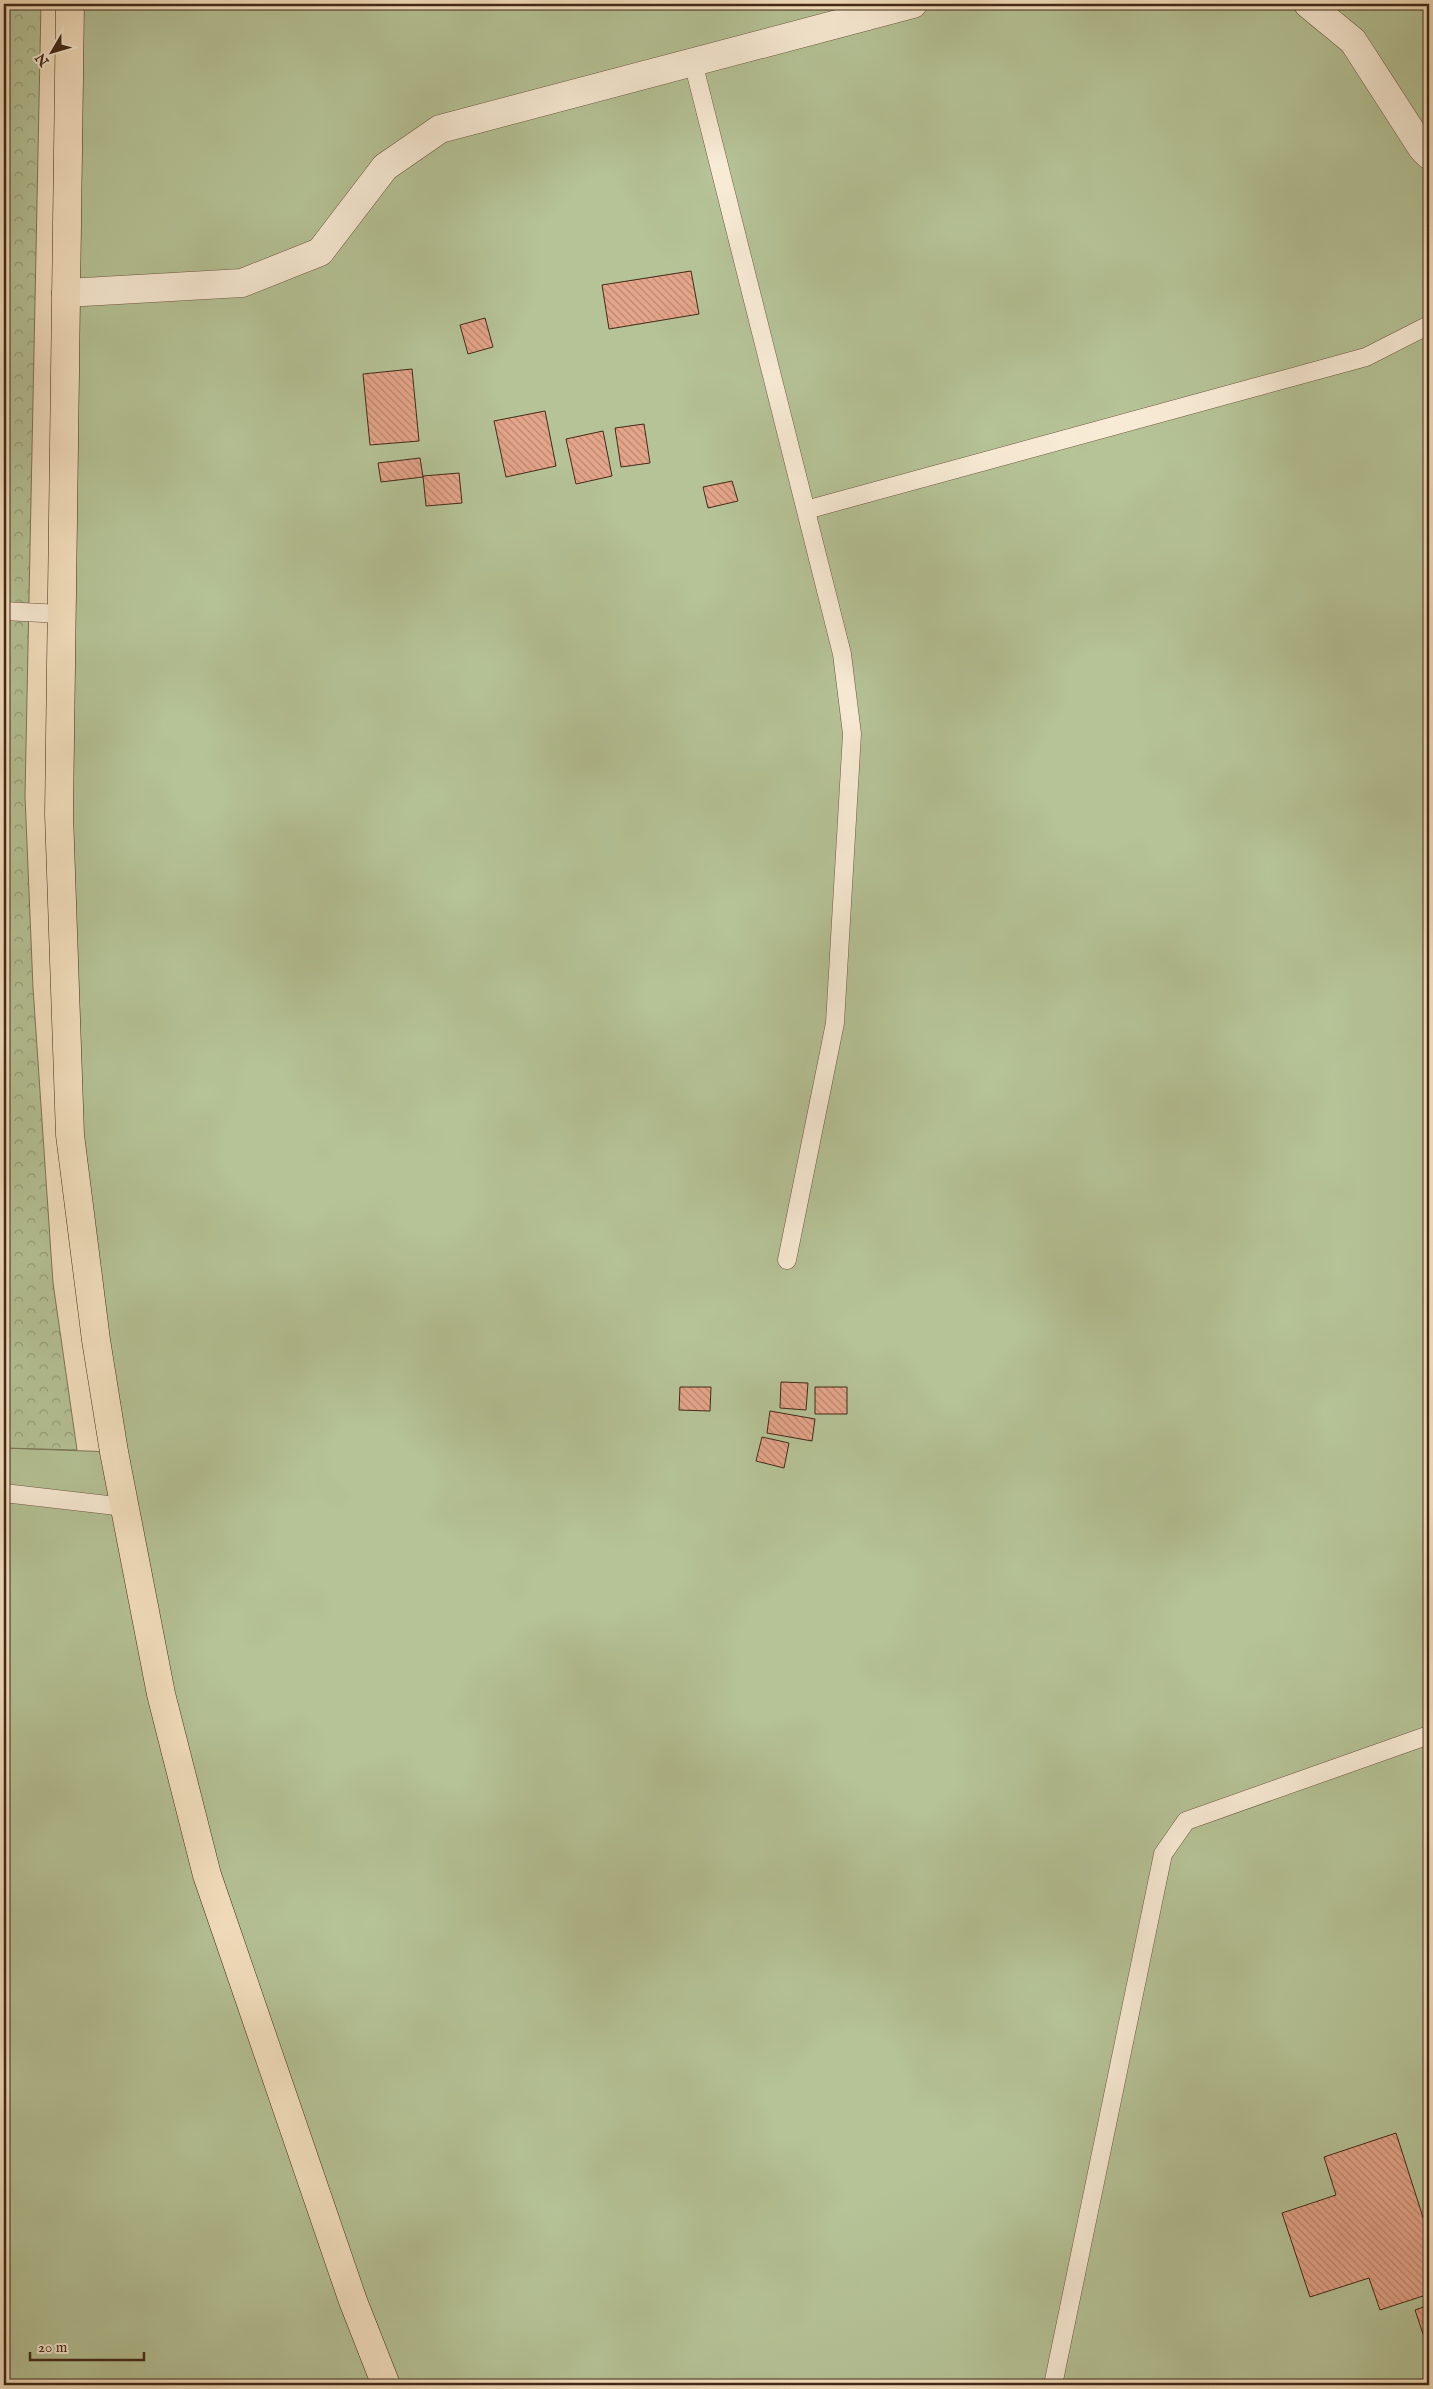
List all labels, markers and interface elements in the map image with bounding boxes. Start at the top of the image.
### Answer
north arrow [28,28,78,78]
text: N [32,49,54,70]
scale bar [30,2329,144,2361]
text: 20 m [38,2338,68,2357]

